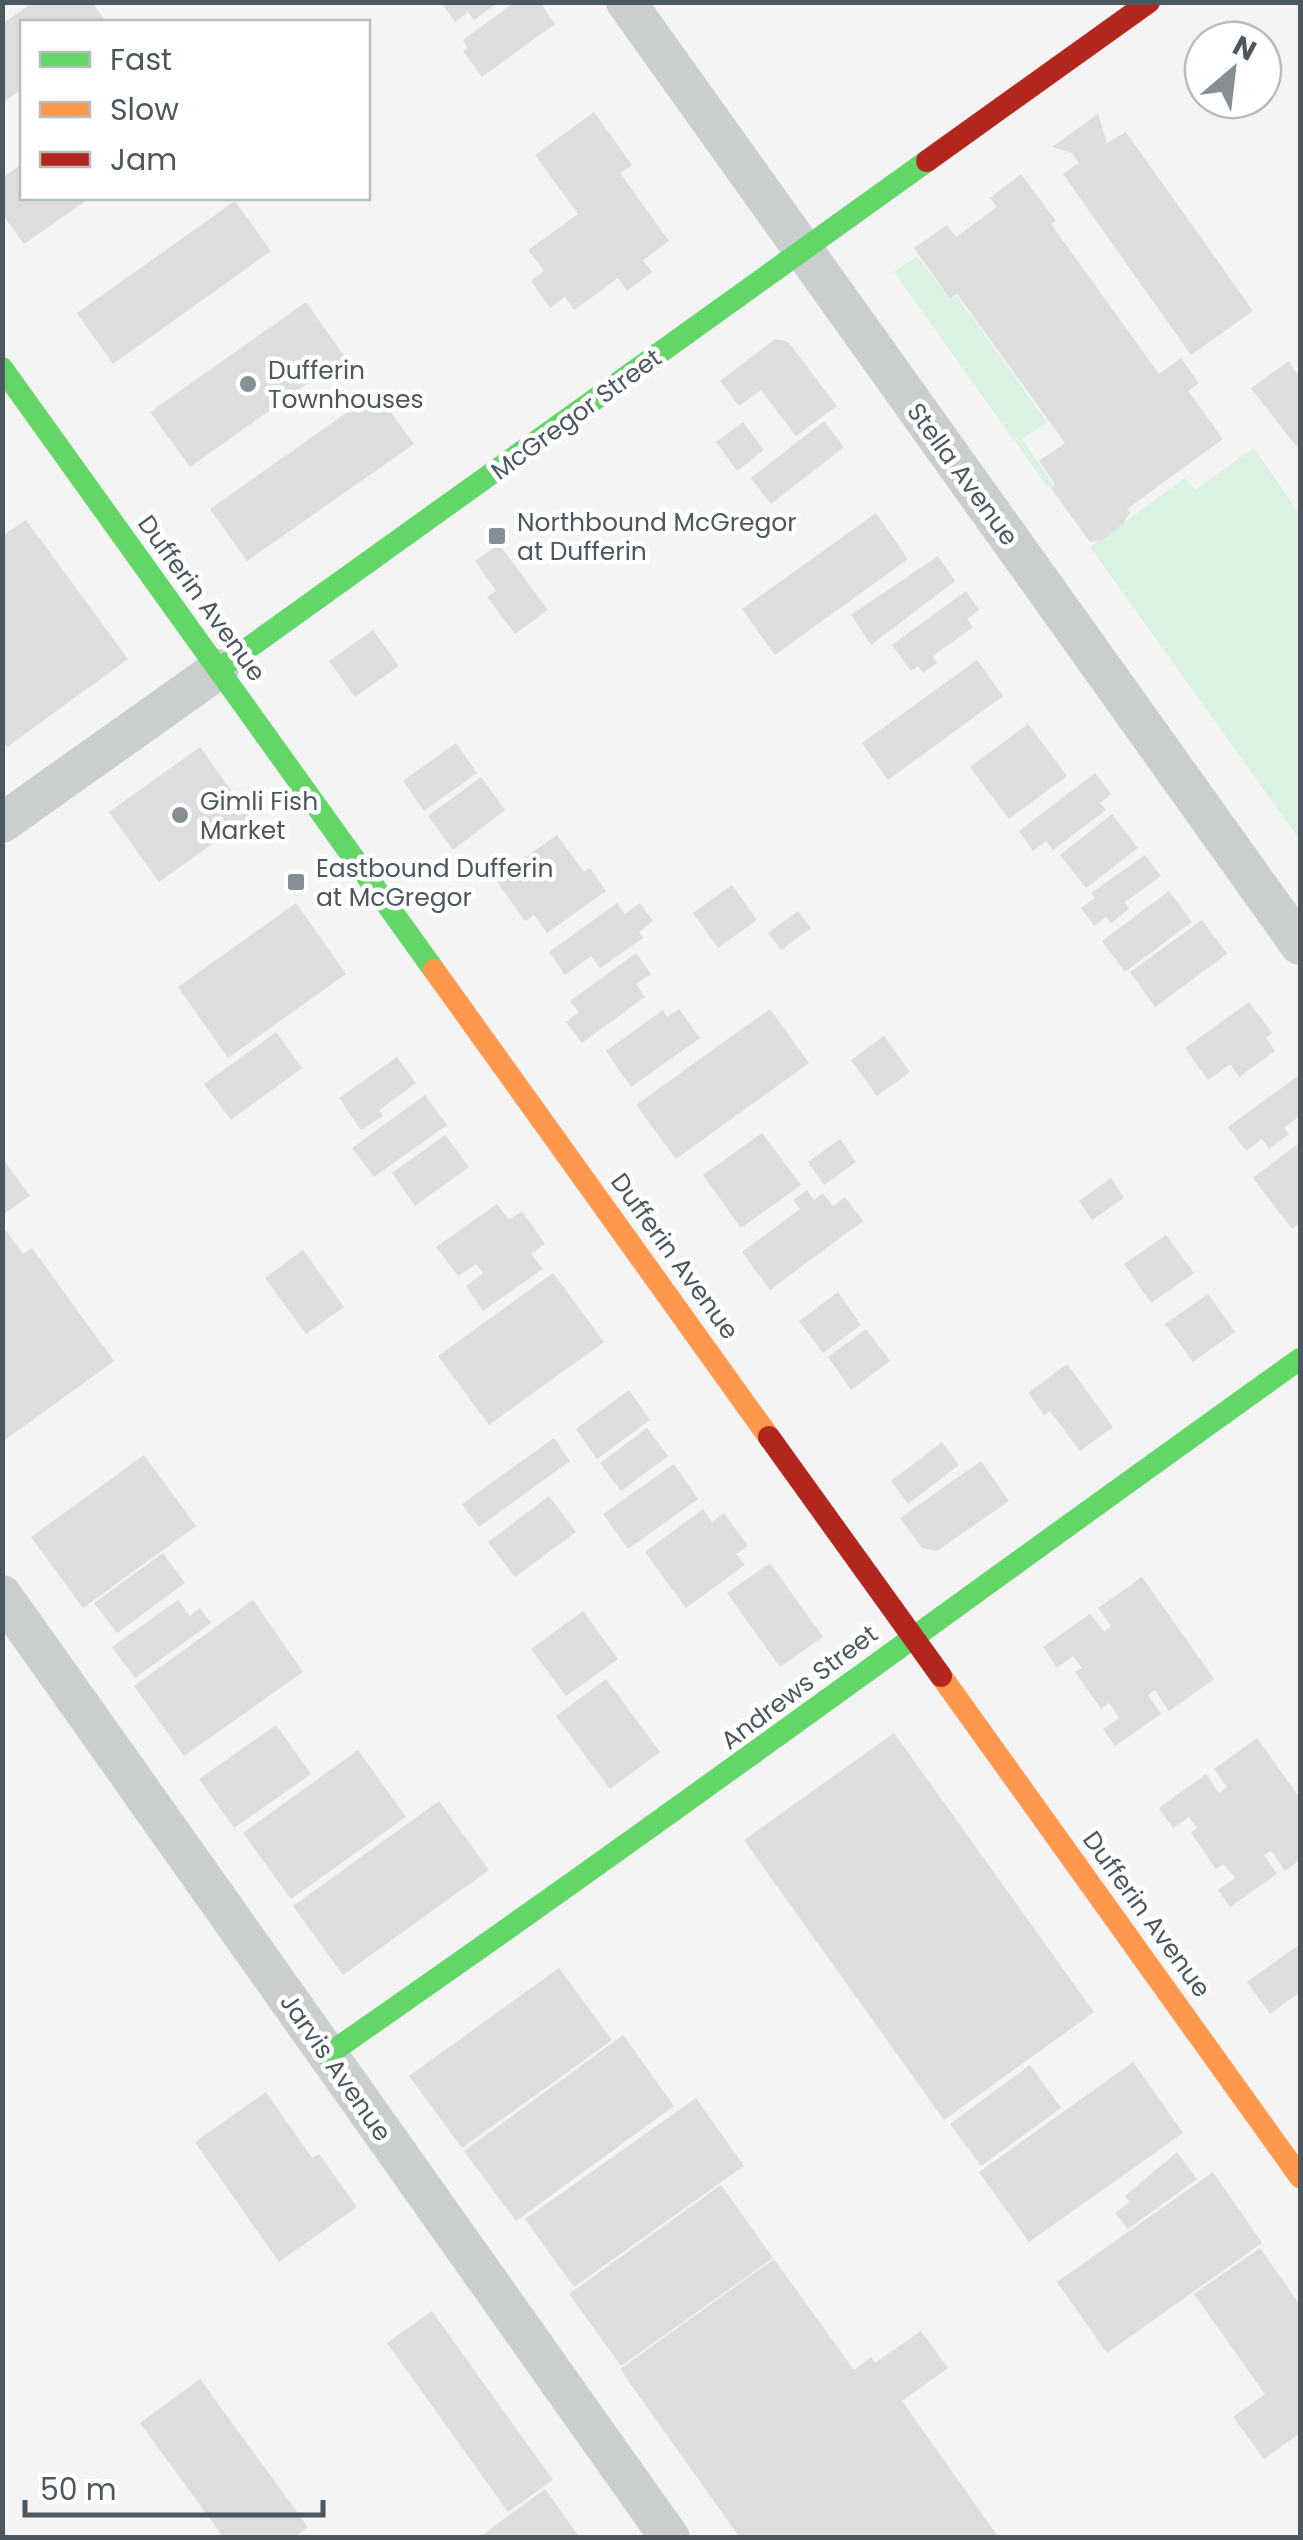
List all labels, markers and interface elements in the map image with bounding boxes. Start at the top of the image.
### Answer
legend [20,20,370,200]
north arrow [1183,20,1283,120]
text: N [1226,26,1263,71]
text: Fast [110,38,172,81]
text: Slow [110,88,179,131]
text: Jam [110,138,177,181]
street label: McGregor Street [484,341,669,488]
place label: Dufferin Townhouses [268,353,424,417]
marker: Dufferin Townhouses [237,373,259,395]
street label: Stella Avenue [899,396,1026,553]
place label: Northbound McGregor at Dufferin [517,505,797,569]
street label: Dufferin Avenue [129,508,274,689]
marker: Northbound McGregor at Dufferin [486,525,508,547]
place label: Gimli Fish Market [200,784,318,848]
marker: Gimli Fish Market [169,804,191,826]
place label: Eastbound Dufferin at McGregor [316,851,553,915]
marker: Eastbound Dufferin at McGregor [285,871,307,893]
street label: Dufferin Avenue [602,1166,747,1347]
street label: Andrews Street [714,1617,885,1758]
street label: Dufferin Avenue [1074,1824,1219,2005]
street label: Jarvis Avenue [272,1986,400,2148]
scale bar [25,2455,322,2517]
text: 50 m [40,2468,117,2511]

